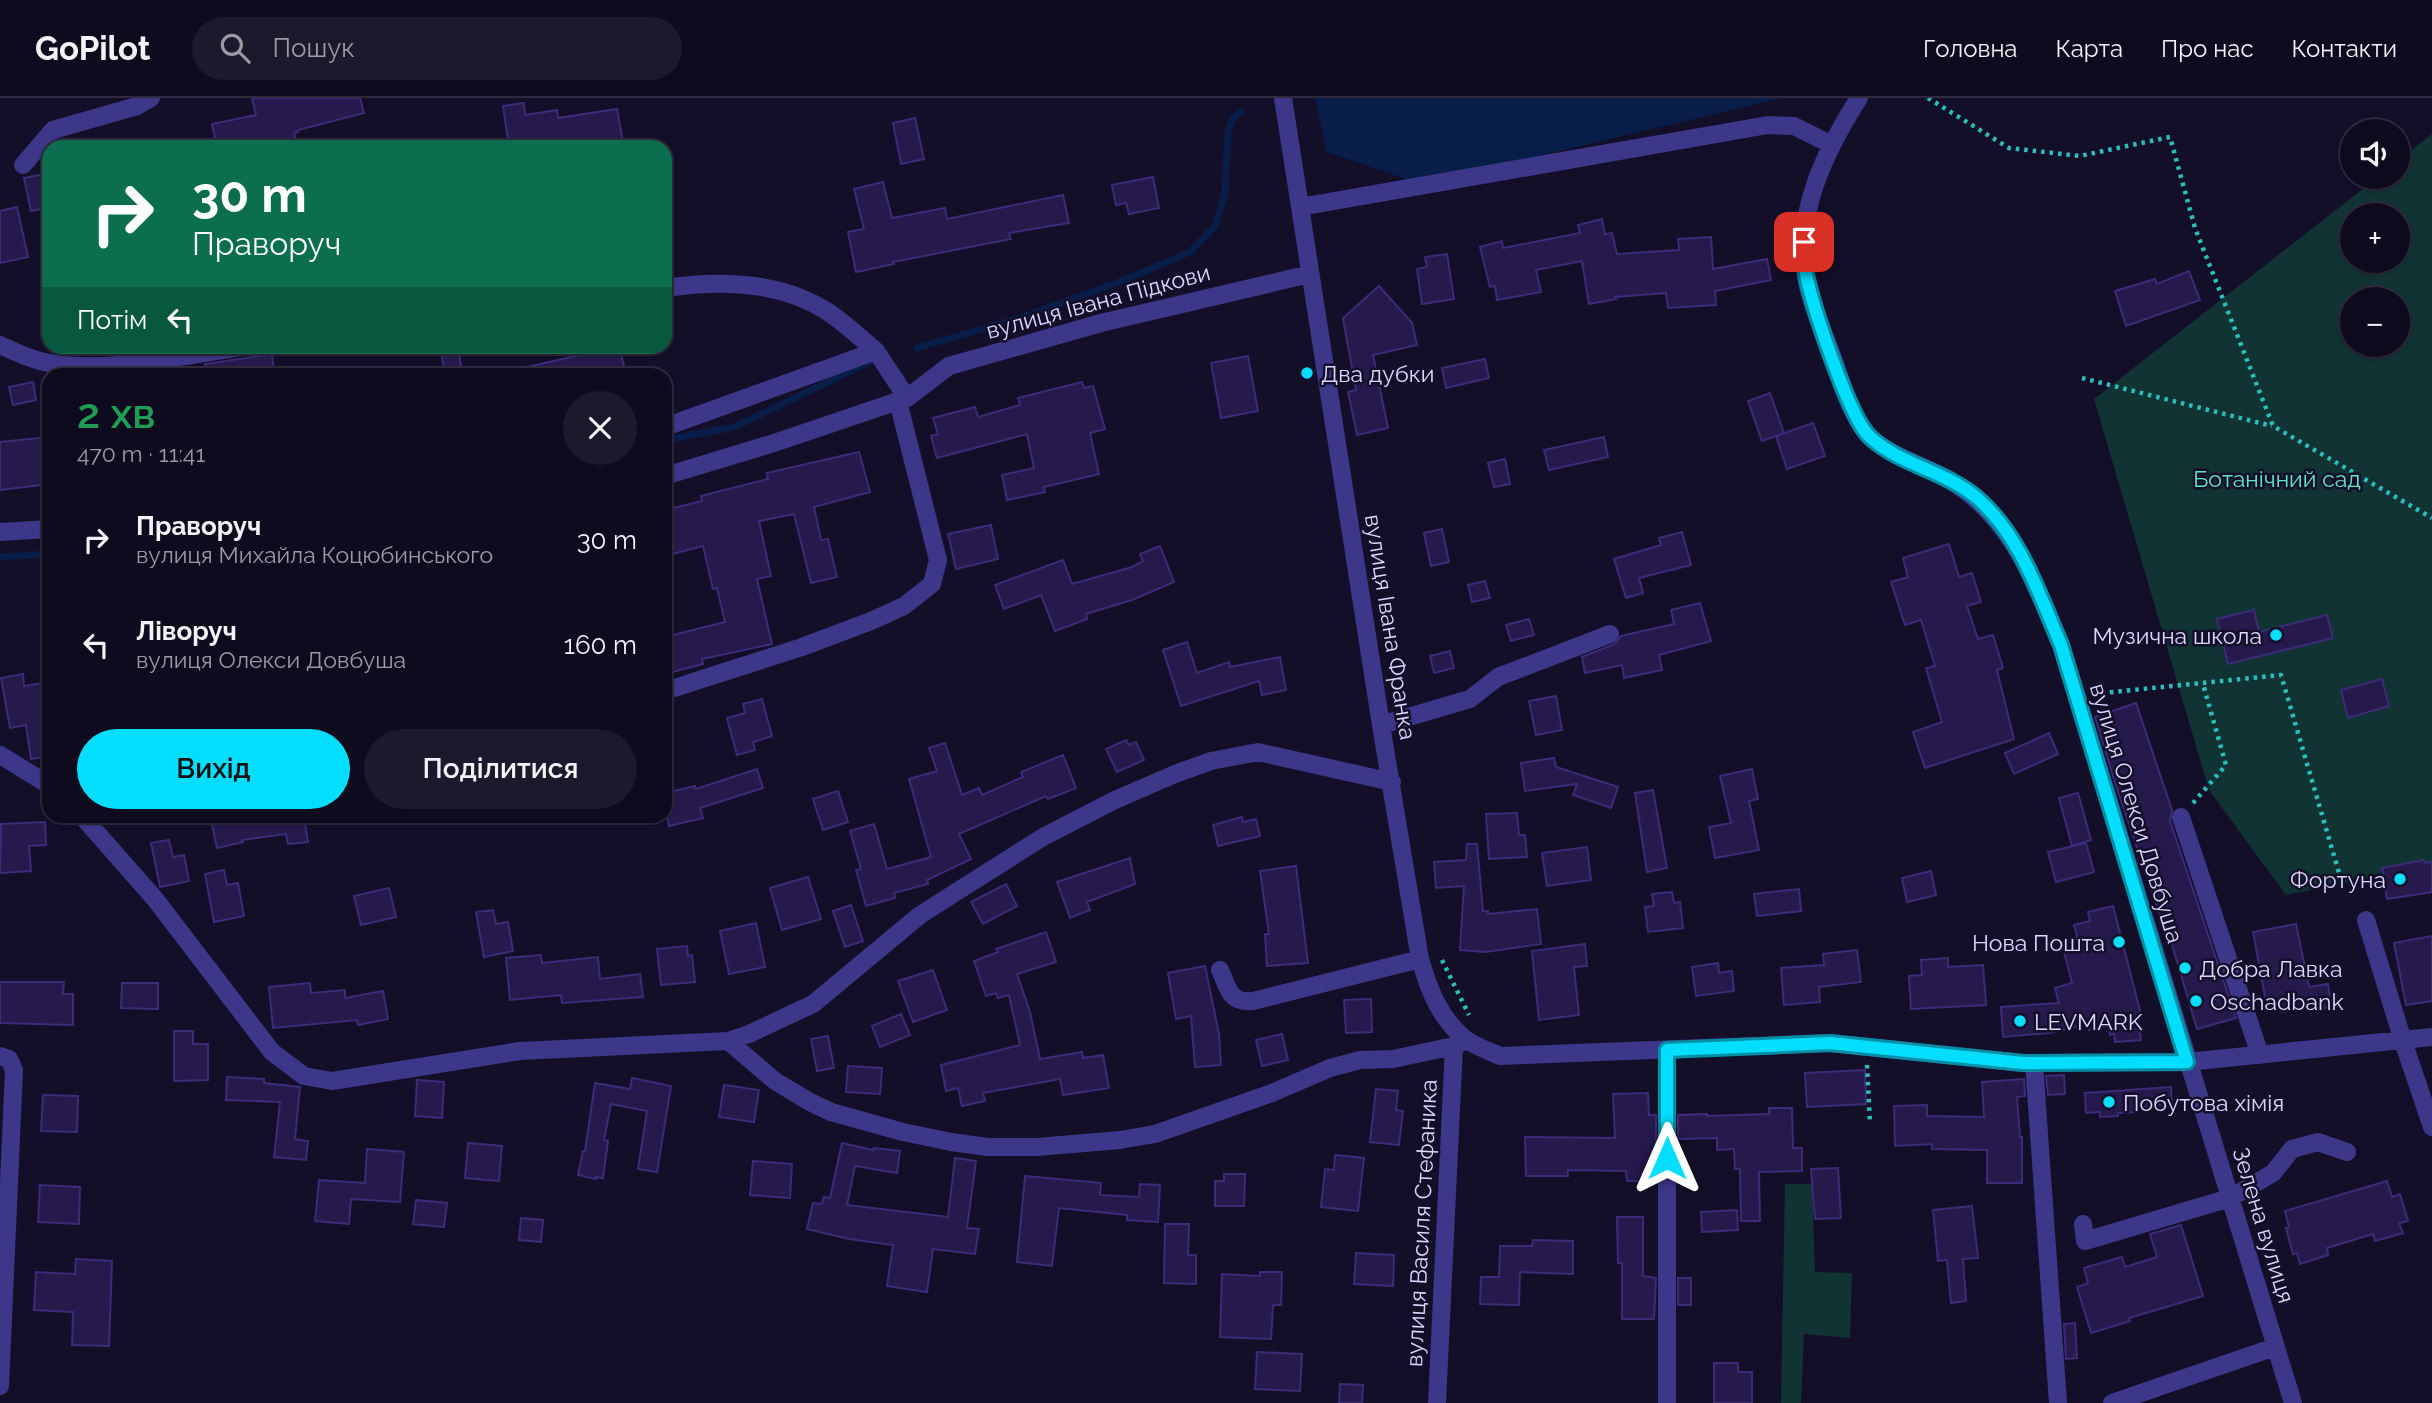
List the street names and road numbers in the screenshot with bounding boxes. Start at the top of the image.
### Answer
street label: вулиця Івана Підкови [983,258,1213,344]
street label: вулиця Івана Франка [1360,512,1422,742]
street label: вулиця Олекси Довбуша [2085,680,2189,946]
street label: вулиця Василя Стефаника [1400,1078,1442,1368]
street label: Зелена вулиця [2228,1144,2300,1306]

